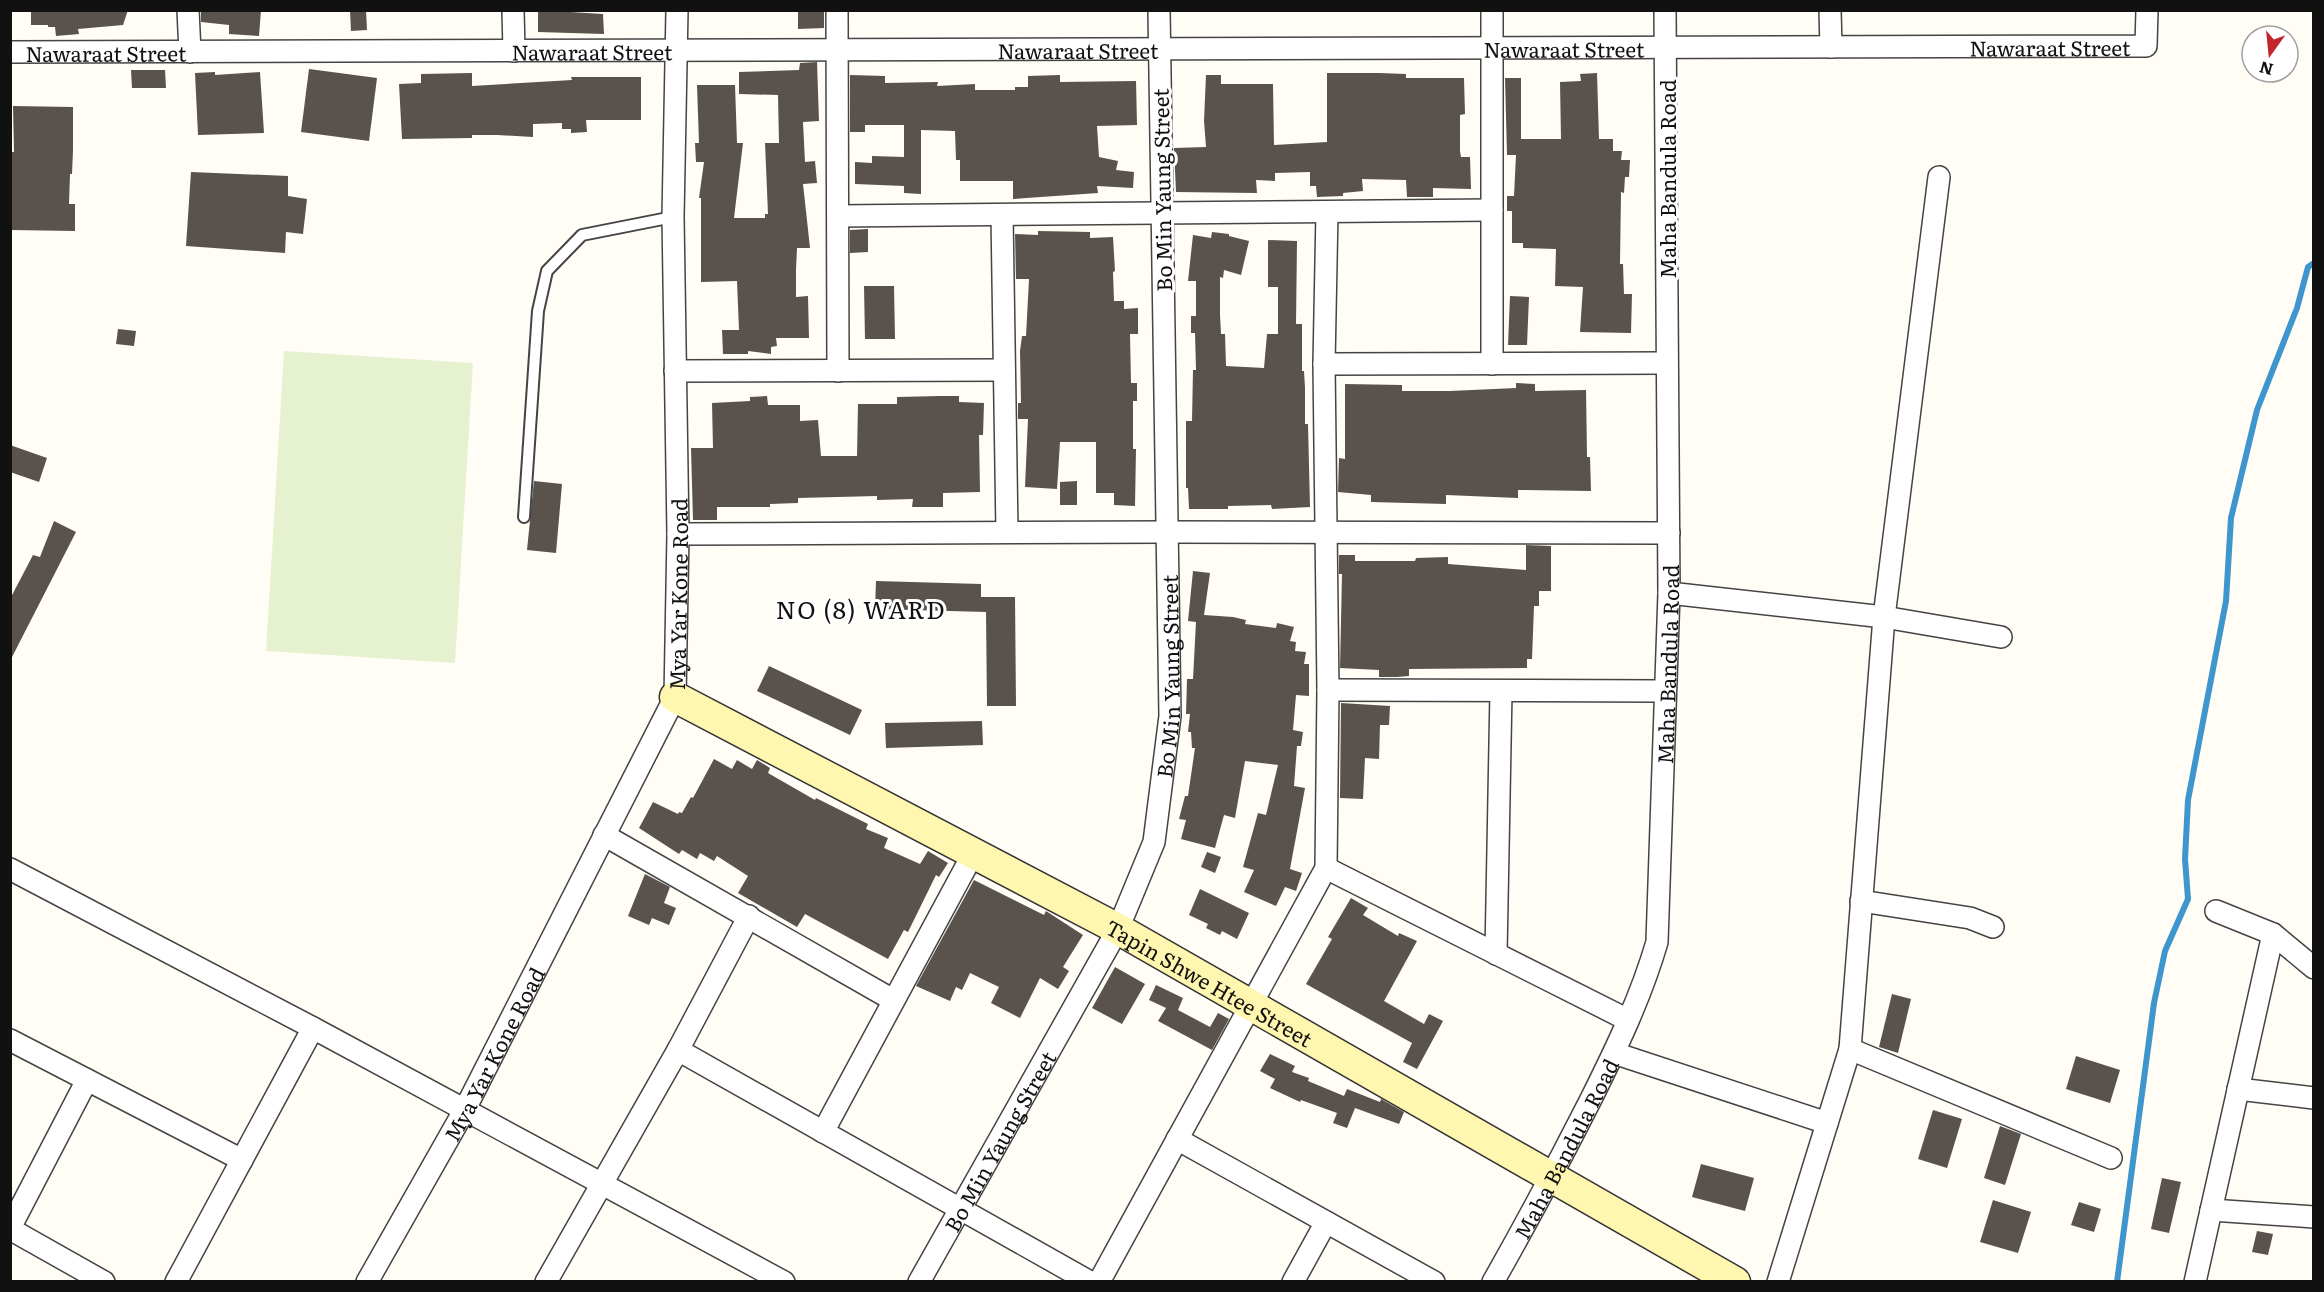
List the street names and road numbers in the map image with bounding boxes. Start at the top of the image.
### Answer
street label: Nawaraat Street [1970,31,2131,62]
street label: Nawaraat Street [1484,32,1645,63]
street label: Nawaraat Street [998,33,1159,65]
street label: Nawaraat Street [512,35,673,66]
street label: Nawaraat Street [26,36,187,67]
street label: Maha Bandula Road [1651,79,1682,279]
street label: Bo Min Yaung Street [1144,88,1178,292]
street label: Mya Yar Kone Road [660,498,694,691]
street label: Maha Bandula Road [1648,564,1685,765]
street label: Bo Min Yaung Street [1147,574,1186,780]
street label: Tapin Shwe Htee Street [1101,910,1319,1053]
street label: Mya Yar Kone Road [435,961,551,1146]
street label: Bo Min Yaung Street [935,1044,1062,1237]
street label: Maha Bandula Road [1505,1052,1624,1244]

